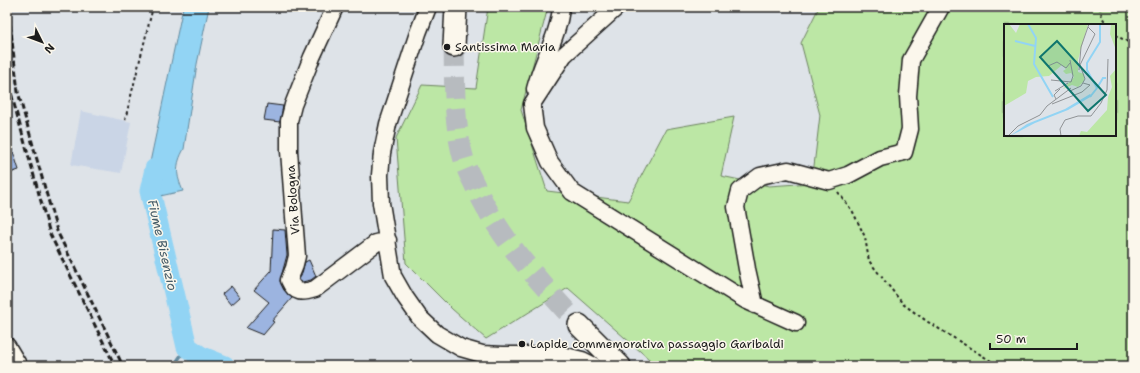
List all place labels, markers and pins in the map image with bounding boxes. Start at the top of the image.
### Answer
place label: Santissima Maria [455,39,556,55]
marker: Santissima Maria [442,42,452,52]
place label: Lapide commemorativa passaggio Garibaldi [530,336,784,352]
marker: Lapide commemorativa passaggio Garibaldi [517,339,527,349]

